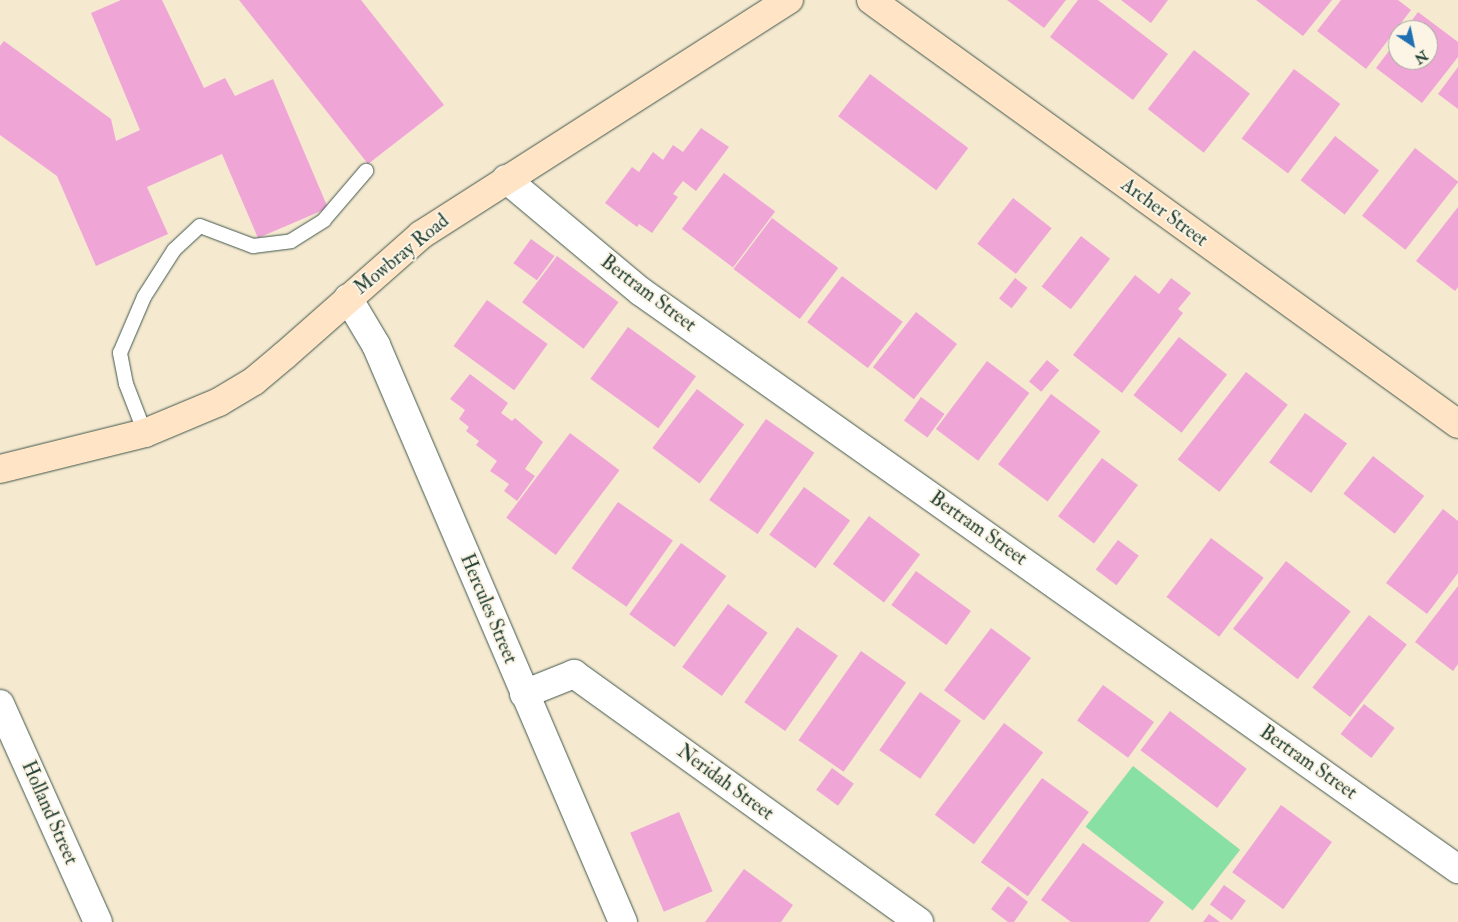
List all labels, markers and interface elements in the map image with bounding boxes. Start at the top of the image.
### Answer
north arrow [1388,20,1438,70]
text: N [1411,46,1431,68]
street label: Archer Street [1116,174,1212,252]
street label: Mowbray Road [350,210,454,300]
street label: Bertram Street [596,251,700,337]
street label: Bertram Street [925,487,1031,571]
street label: Hercules Street [455,551,521,667]
street label: Bertram Street [1255,721,1361,805]
street label: Neridah Street [672,740,778,826]
street label: Holland Street [16,758,82,868]

